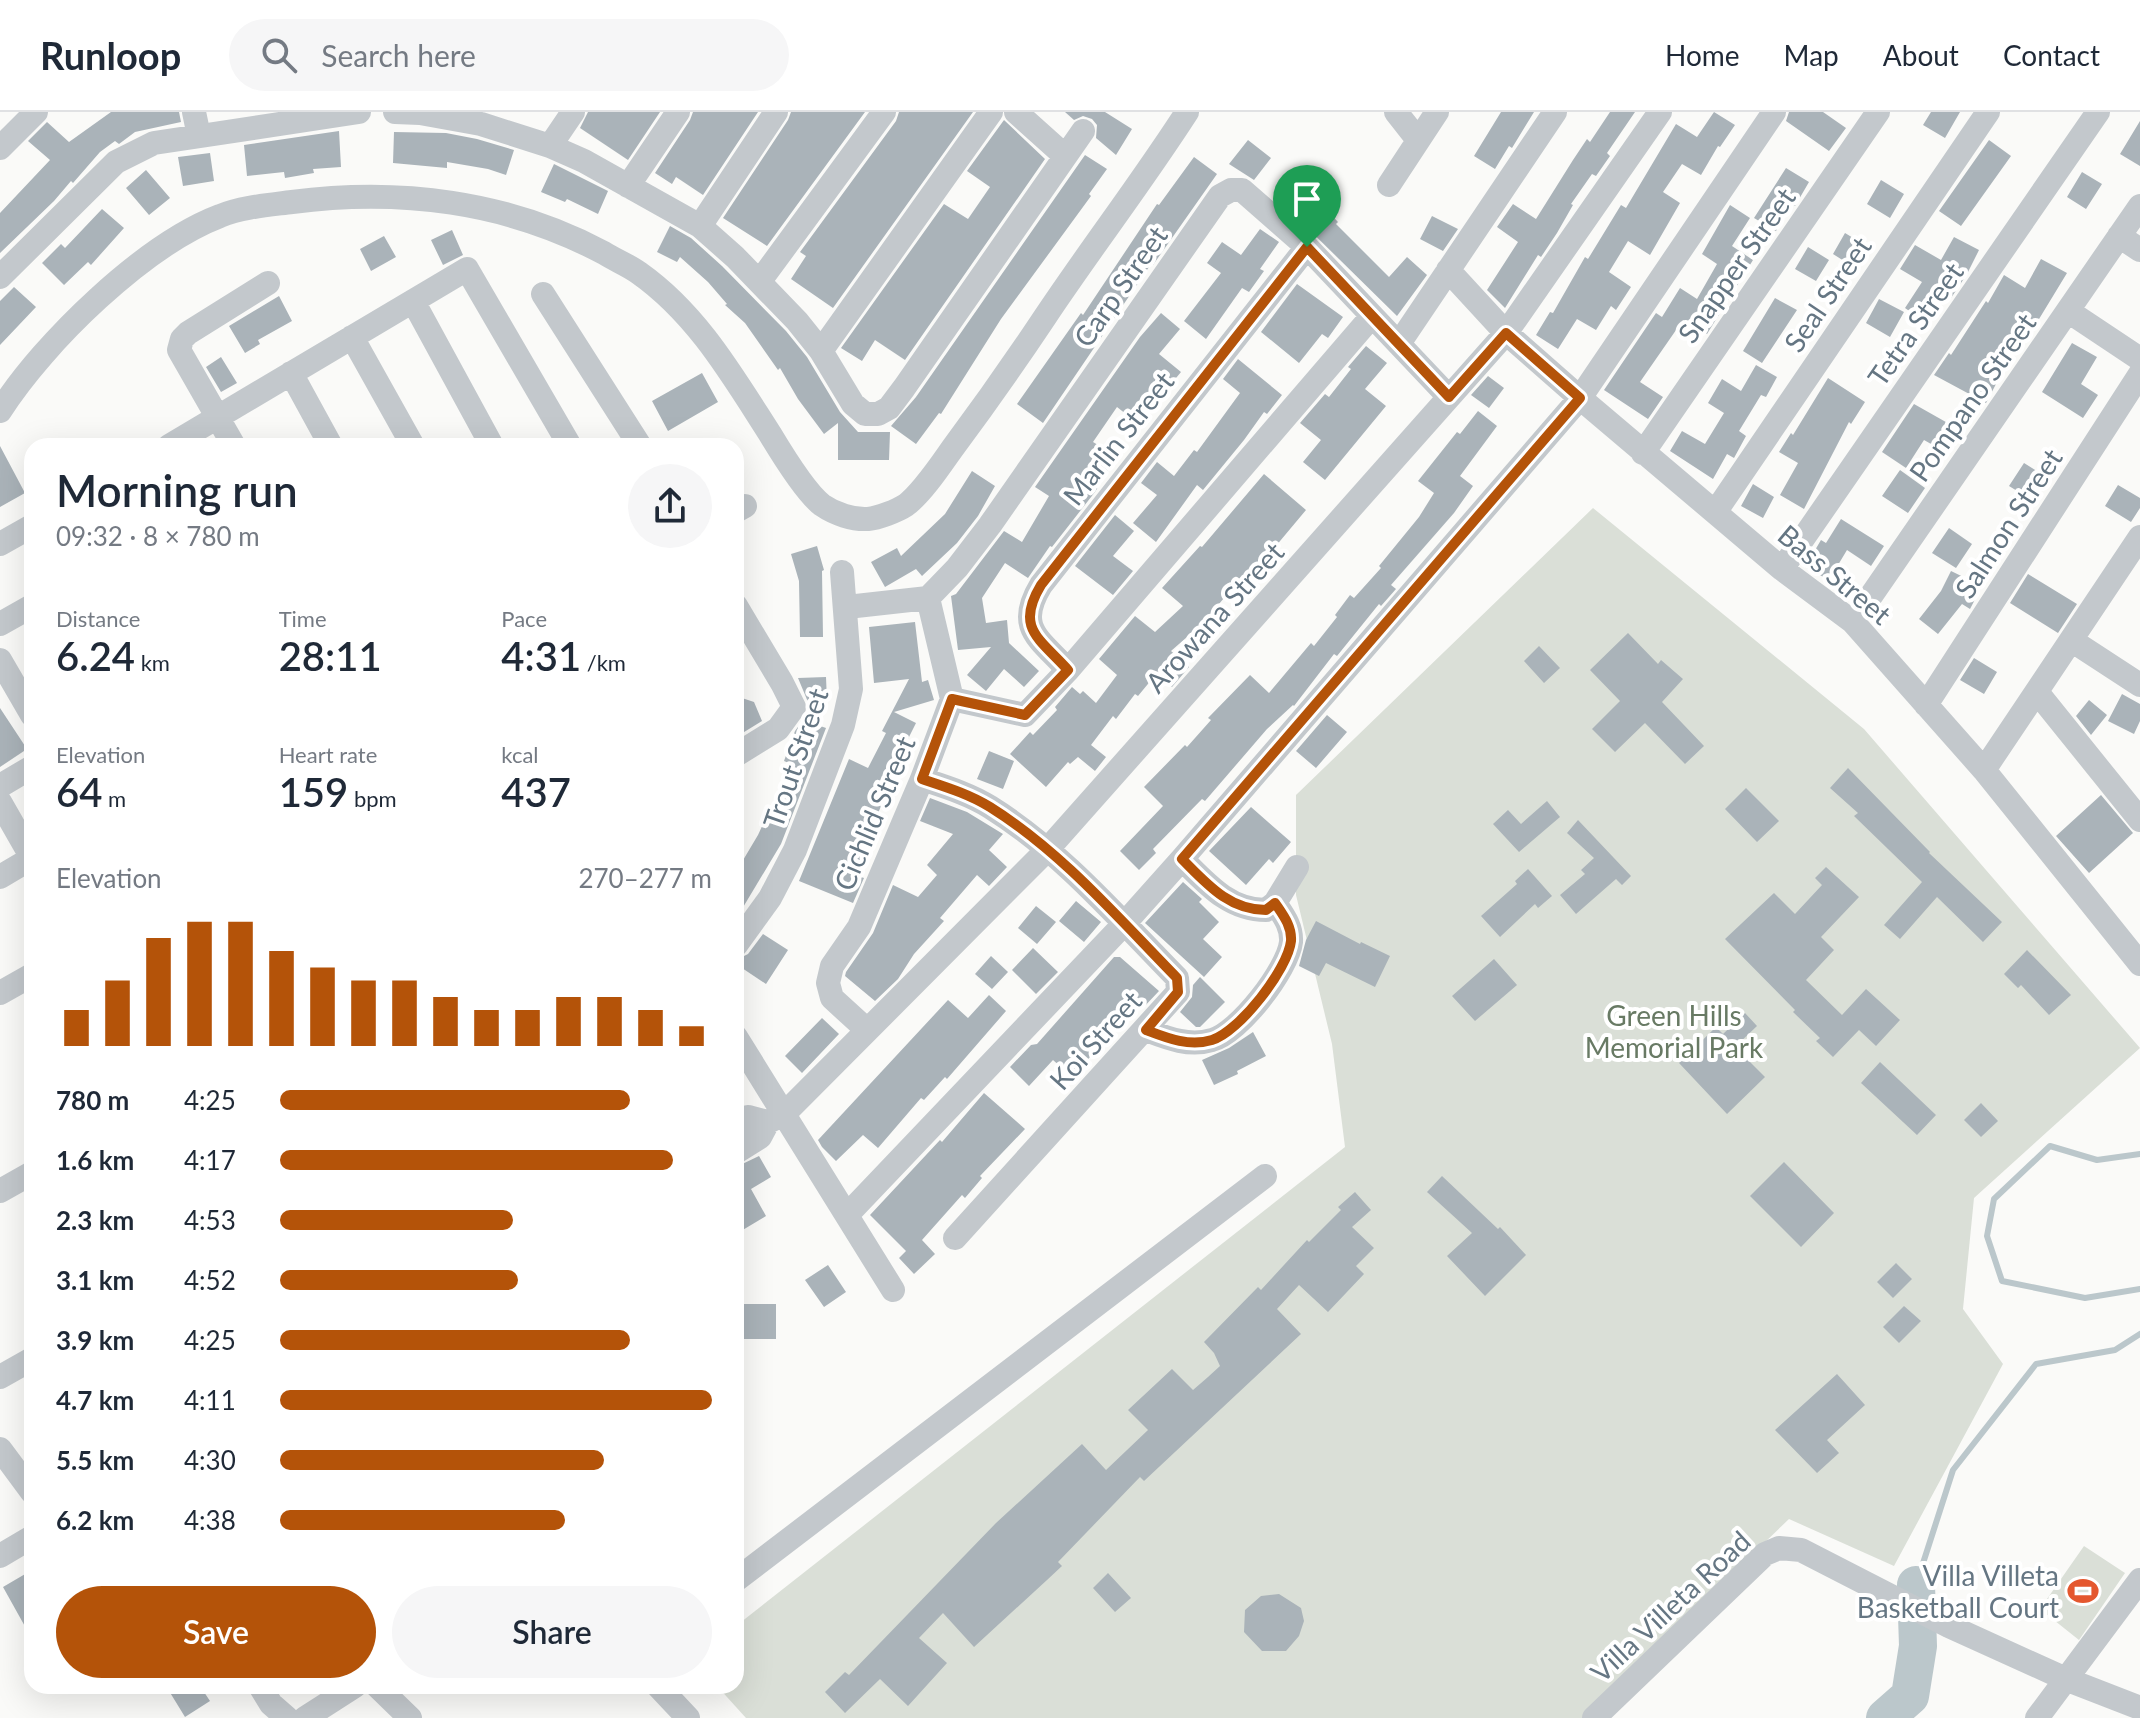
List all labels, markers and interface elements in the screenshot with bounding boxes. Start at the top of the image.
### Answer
search box [229,19,789,91]
text: Runloop [40,32,181,78]
icon: search [257,33,301,77]
text: Search here [321,37,476,73]
text: Home [1665,38,1740,72]
text: Map [1784,38,1839,72]
text: About [1883,38,1959,72]
text: Contact [2003,38,2100,72]
pin [1273,165,1341,247]
icon: arrive [1285,177,1329,221]
street label: Snapper Street [1670,181,1802,349]
street label: Carp Street [1066,219,1174,353]
street label: Seal Street [1776,230,1878,358]
street label: Tetra Street [1860,256,1970,392]
street label: Pompano Street [1902,307,2042,487]
street label: Marlin Street [1055,365,1181,511]
street label: Salmon Street [1947,442,2069,604]
text: Morning run [56,464,298,516]
button: share [628,464,712,548]
street label: Bass Street [1772,517,1898,631]
text: 09:32 · 8 × 780 m [56,520,260,552]
street label: Arowana Street [1138,535,1290,699]
text: Distance [56,605,140,632]
text: Time [279,605,327,632]
text: Pace [501,605,547,632]
text: 6.24 [56,632,135,680]
text: 28:11 [279,632,382,680]
text: 4:31 [501,632,581,680]
text: km [135,649,170,676]
text: /km [581,649,626,676]
street label: Trout Street [755,684,835,832]
street label: Cichlid Street [826,731,922,895]
text: Elevation [56,741,145,768]
text: Heart rate [279,741,377,768]
text: kcal [501,741,539,768]
text: 64 [56,768,102,816]
text: 159 [279,768,348,816]
text: 437 [501,768,571,816]
text: m [102,785,126,812]
text: bpm [348,785,397,812]
text: Elevation [56,862,162,894]
text: 270–277 m [578,862,712,894]
street label: Koi Street [1042,984,1148,1096]
park label: Green Hills Memorial Park [1585,998,1764,1064]
text: 780 m [56,1084,129,1116]
text: 4:25 [184,1084,236,1116]
text: 1.6 km [56,1144,134,1176]
text: 4:17 [184,1144,236,1176]
text: 2.3 km [56,1204,134,1236]
text: 4:53 [184,1204,236,1236]
text: 3.1 km [56,1264,134,1296]
text: 4:52 [184,1264,236,1296]
text: 3.9 km [56,1324,134,1356]
text: 4:25 [184,1324,236,1356]
text: 4.7 km [56,1384,134,1416]
text: 4:11 [184,1384,236,1416]
text: 5.5 km [56,1444,134,1476]
text: 4:30 [184,1444,236,1476]
text: 6.2 km [56,1504,134,1536]
text: 4:38 [184,1504,236,1536]
street label: Villa Villeta Road [1583,1523,1757,1689]
place label: Villa Villeta Basketball Court [1857,1558,2059,1624]
sports icon: Villa Villeta Basketball Court [2066,1574,2100,1608]
button: Save [56,1586,376,1678]
button: Share [392,1586,712,1678]

